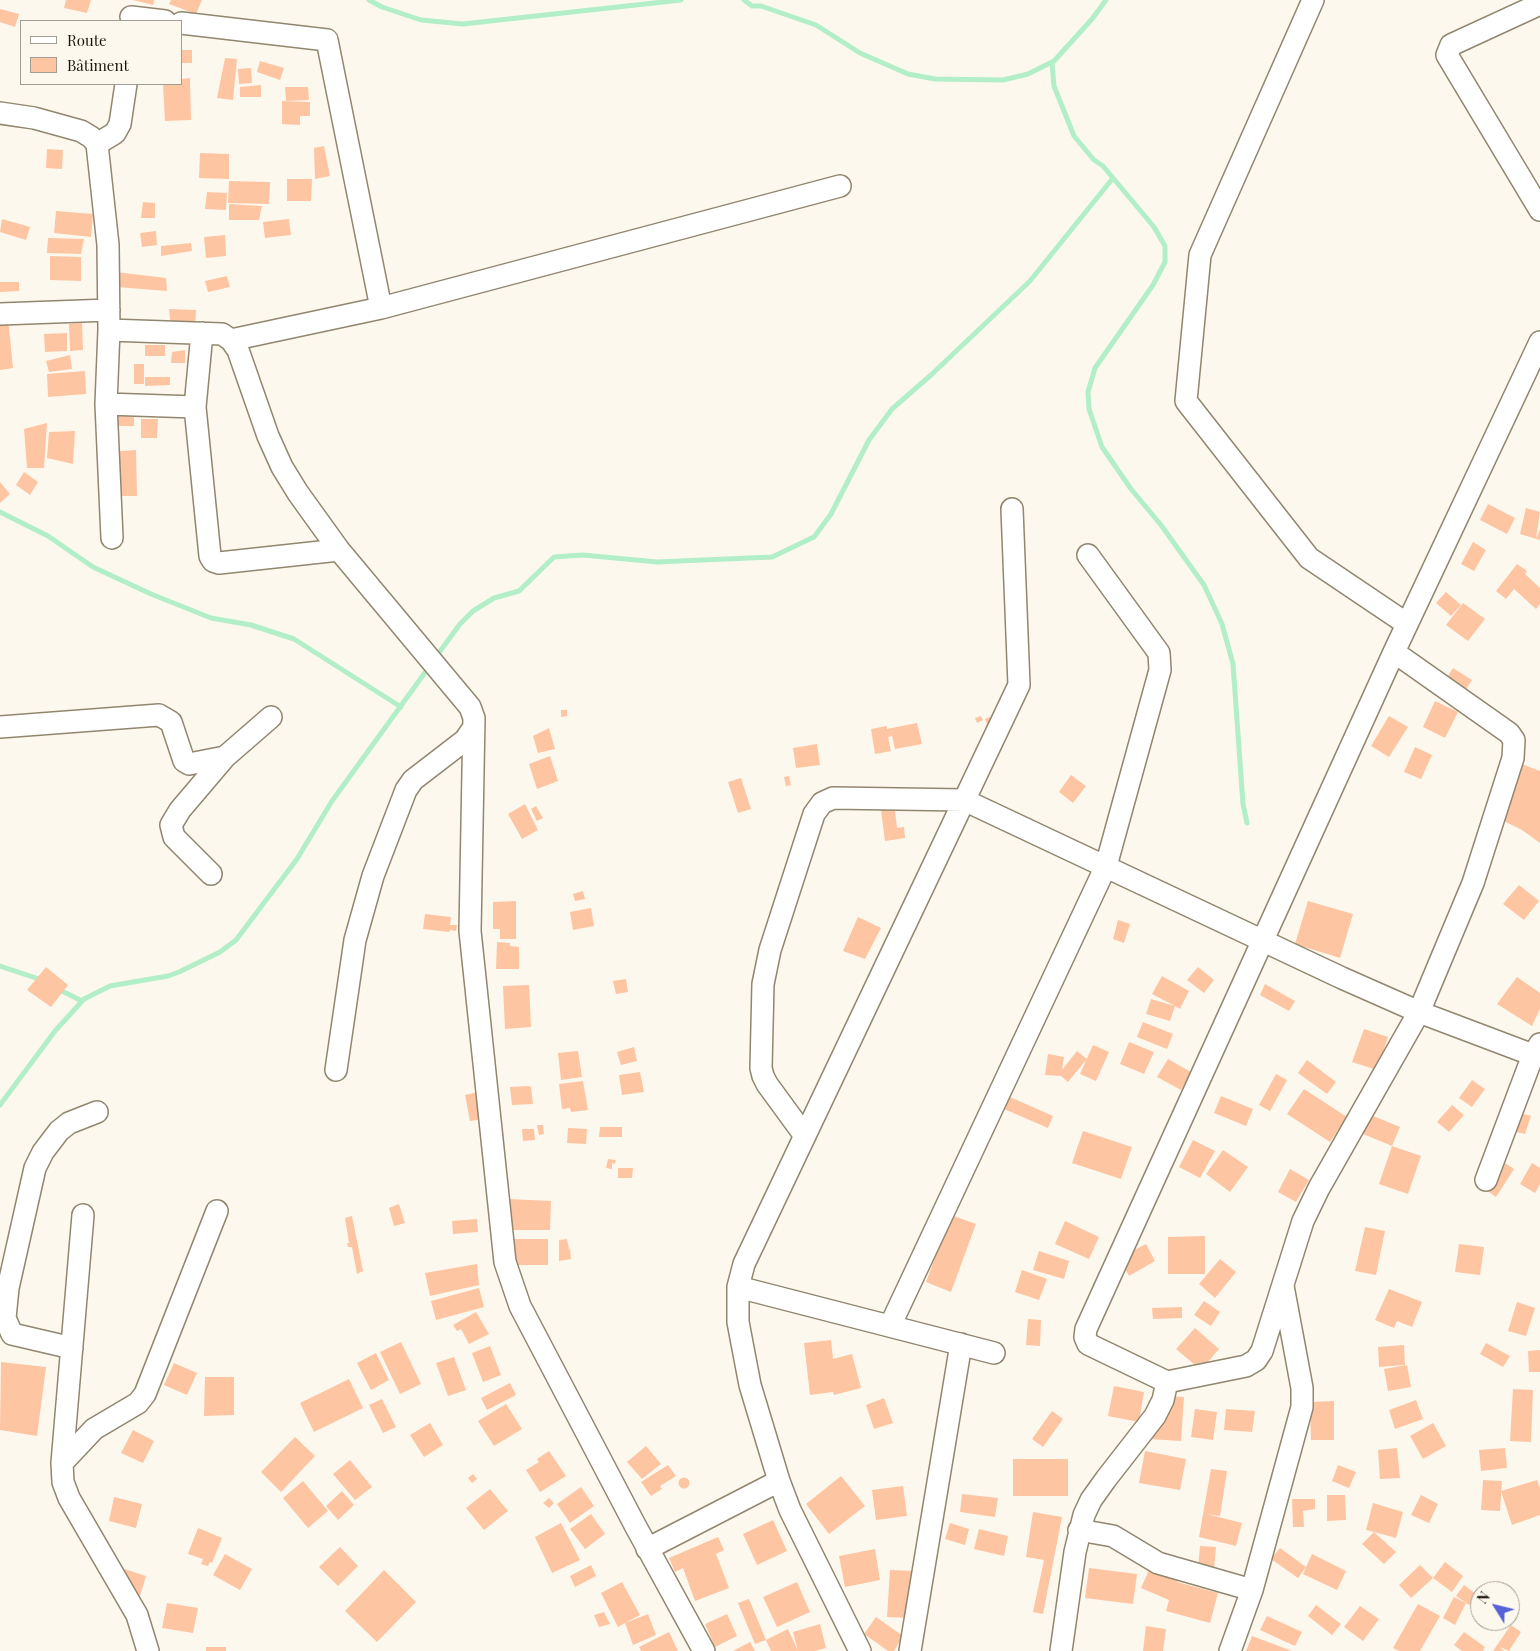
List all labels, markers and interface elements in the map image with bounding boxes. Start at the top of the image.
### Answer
legend [20,20,182,85]
text: Route [67,30,107,50]
text: Bâtiment [67,55,129,75]
north arrow [1470,1581,1520,1631]
text: N [1473,1588,1494,1607]

